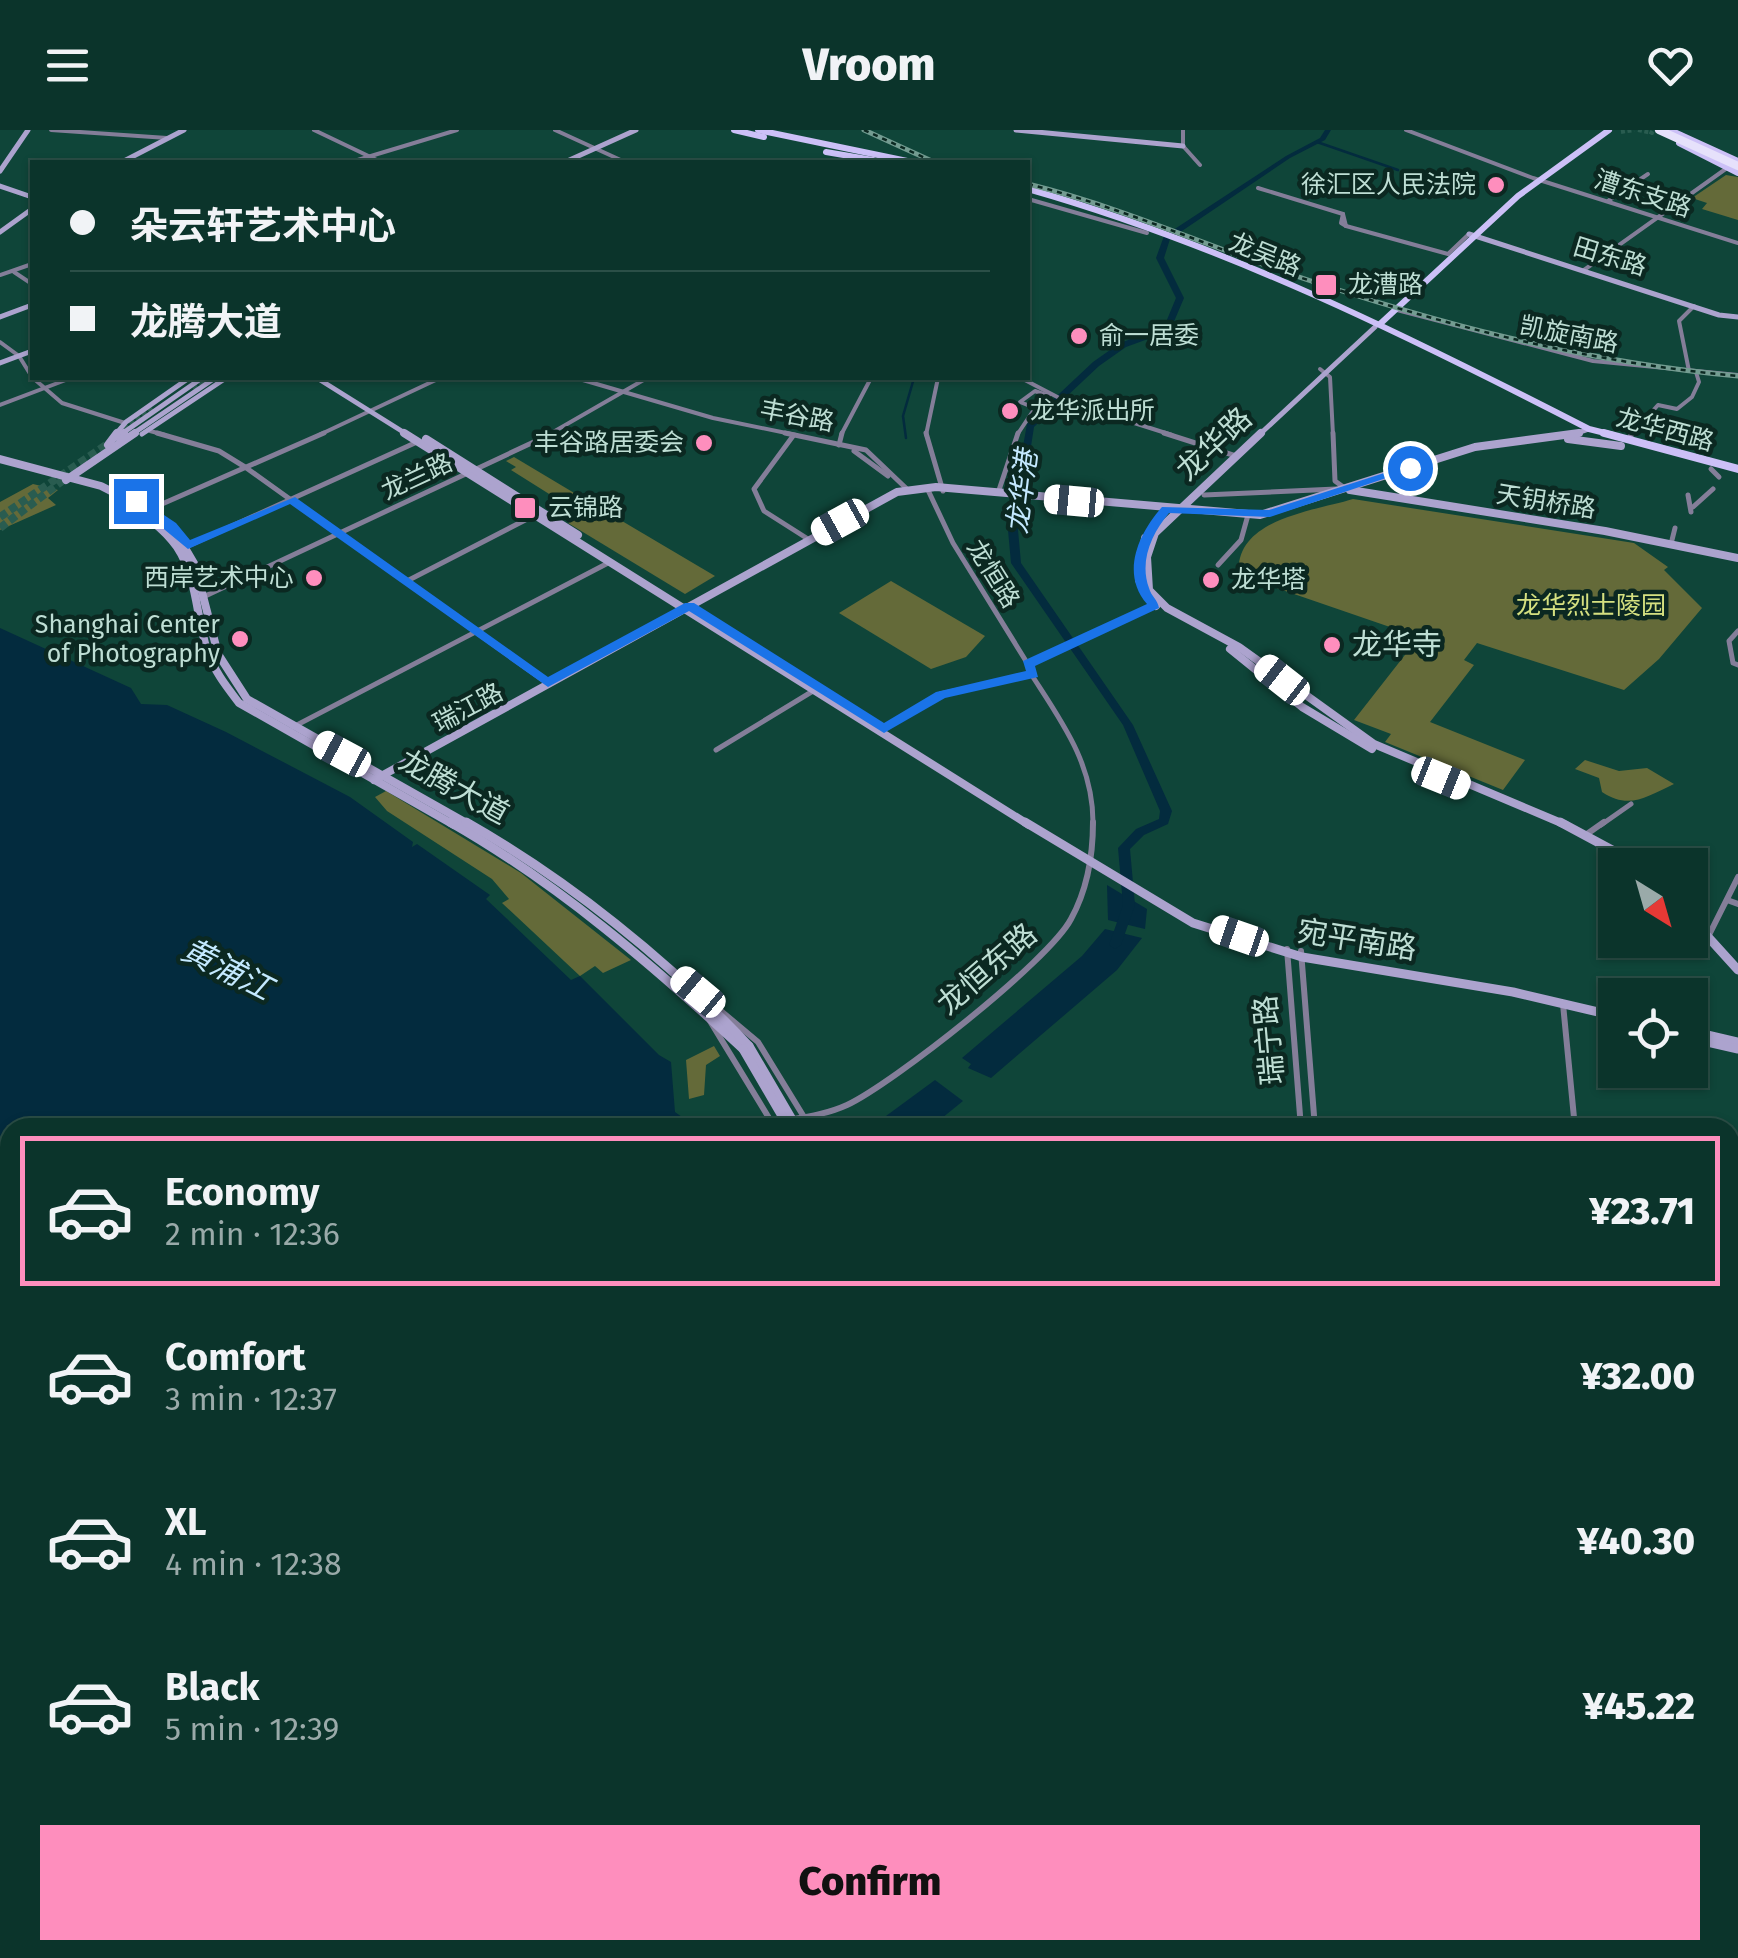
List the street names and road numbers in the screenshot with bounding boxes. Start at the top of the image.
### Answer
street label: 漕东支路 [1591,164,1695,224]
street label: 龙吴路 [1225,227,1305,283]
street label: 田东路 [1570,232,1650,282]
street label: 凯旋南路 [1517,311,1621,359]
street label: 丰谷路 [757,394,837,438]
street label: 龙华路 [1169,400,1259,488]
street label: 龙华西路 [1613,403,1717,457]
street label: 龙兰路 [377,448,457,506]
street label: 天钥桥路 [1494,479,1598,525]
street label: 龙恒路 [960,534,1026,614]
street label: 瑞江路 [428,677,508,739]
street label: 龙腾大道 [393,742,515,832]
street label: 宛平南路 [1295,913,1419,967]
street label: 龙恒东路 [930,916,1044,1022]
street label: 瑞宁路 [1247,994,1291,1086]

